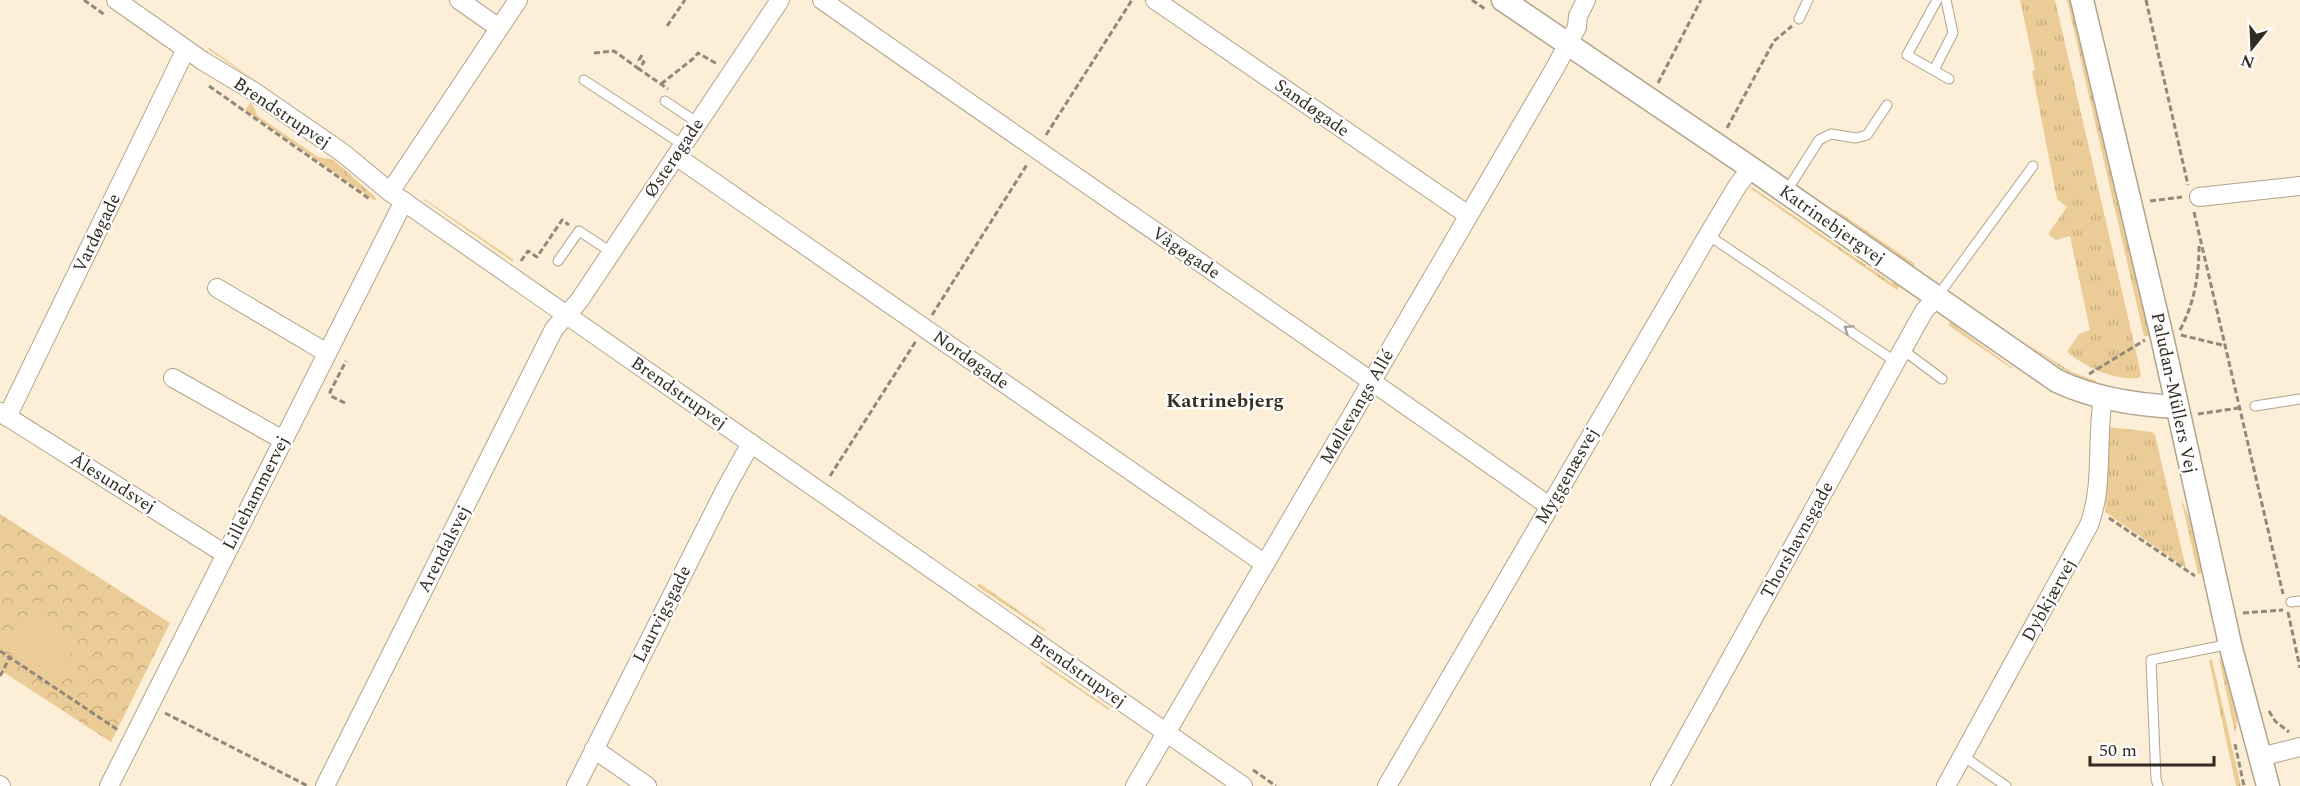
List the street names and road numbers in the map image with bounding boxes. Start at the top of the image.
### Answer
street label: Brendstrupvej [228,70,336,156]
street label: Sandøgade [1269,72,1355,144]
street label: Østerøgade [637,113,711,203]
street label: Katrinebjergvej [1773,178,1891,272]
street label: Vardøgade [66,189,128,277]
street label: Vågøgade [1146,220,1226,286]
street label: Paludan-Müllers Vej [2144,310,2204,476]
street label: Nordøgade [927,324,1015,396]
street label: Møllevangs Allé [1313,344,1401,469]
street label: Brendstrupvej [625,350,733,436]
street label: Myggenæsvej [1528,422,1606,530]
street label: Lillehammervej [216,431,296,555]
street label: Ålesundsvej [65,446,161,520]
street label: Thorshavnsgade [1754,476,1840,604]
street label: Arendalsvej [410,501,478,597]
street label: Dybkjærvej [2015,553,2083,647]
street label: Laurvigsgade [626,561,698,667]
street label: Brendstrupvej [1024,628,1132,714]

